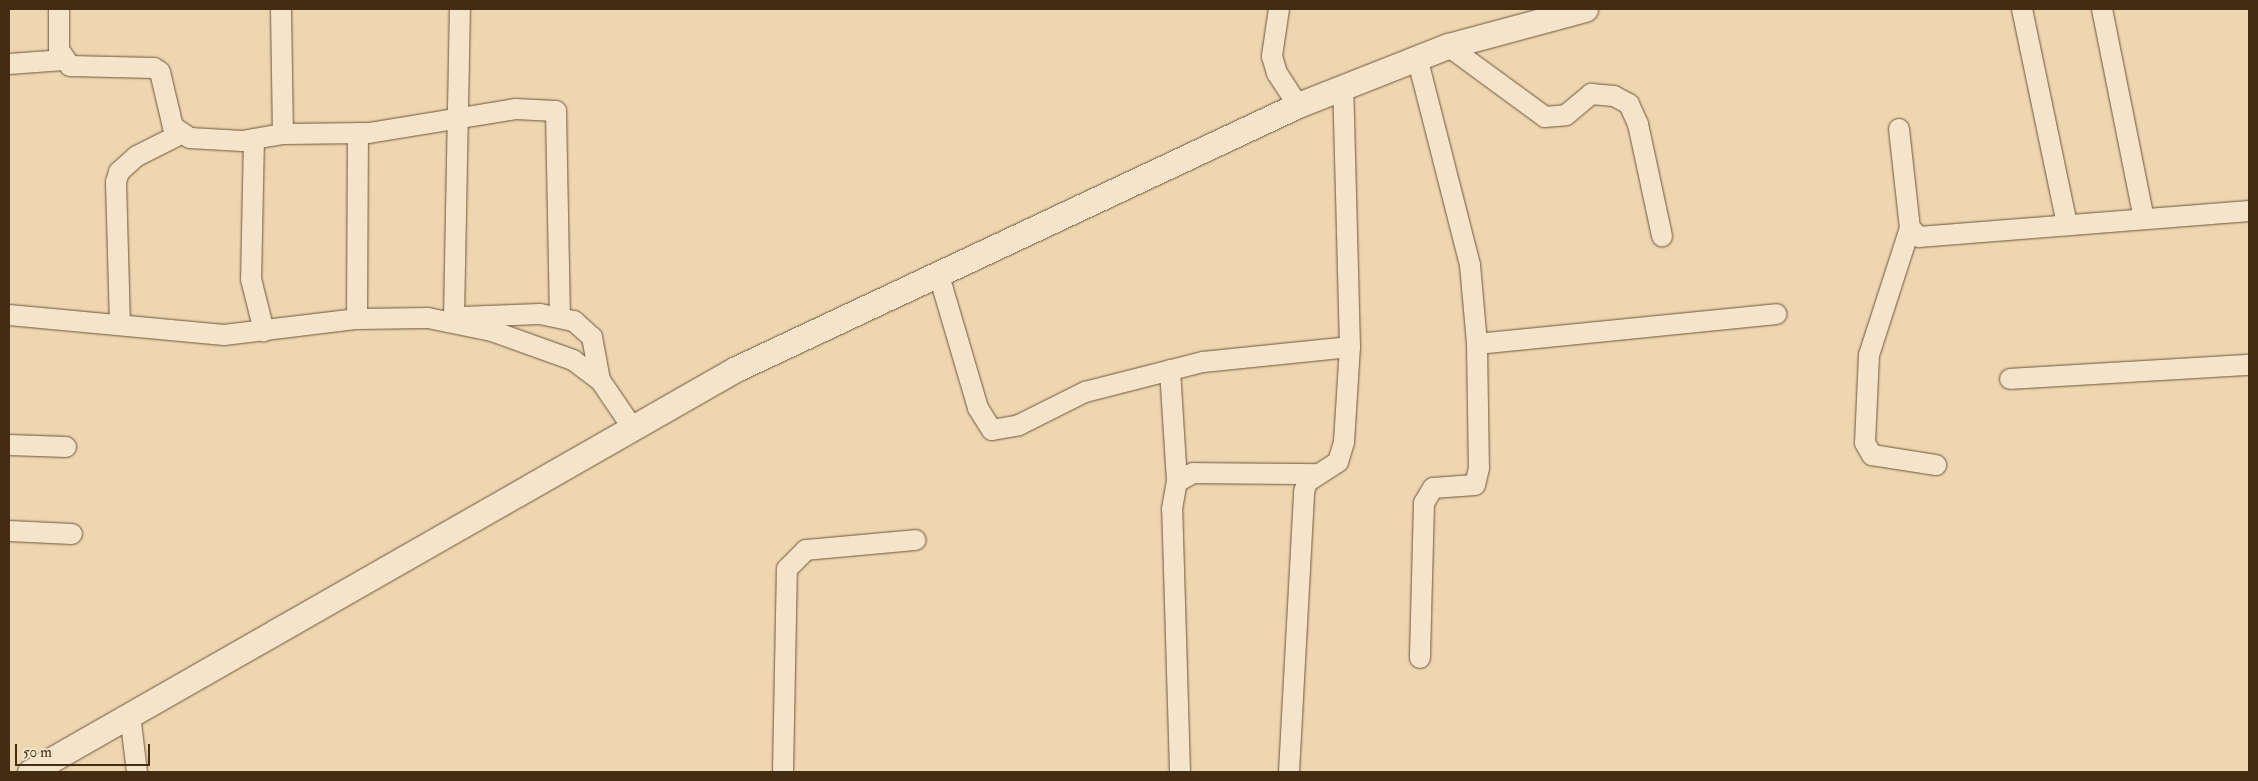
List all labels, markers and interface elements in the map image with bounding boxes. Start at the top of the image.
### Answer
scale bar [18,734,152,766]
text: 50 m [23,743,52,762]

